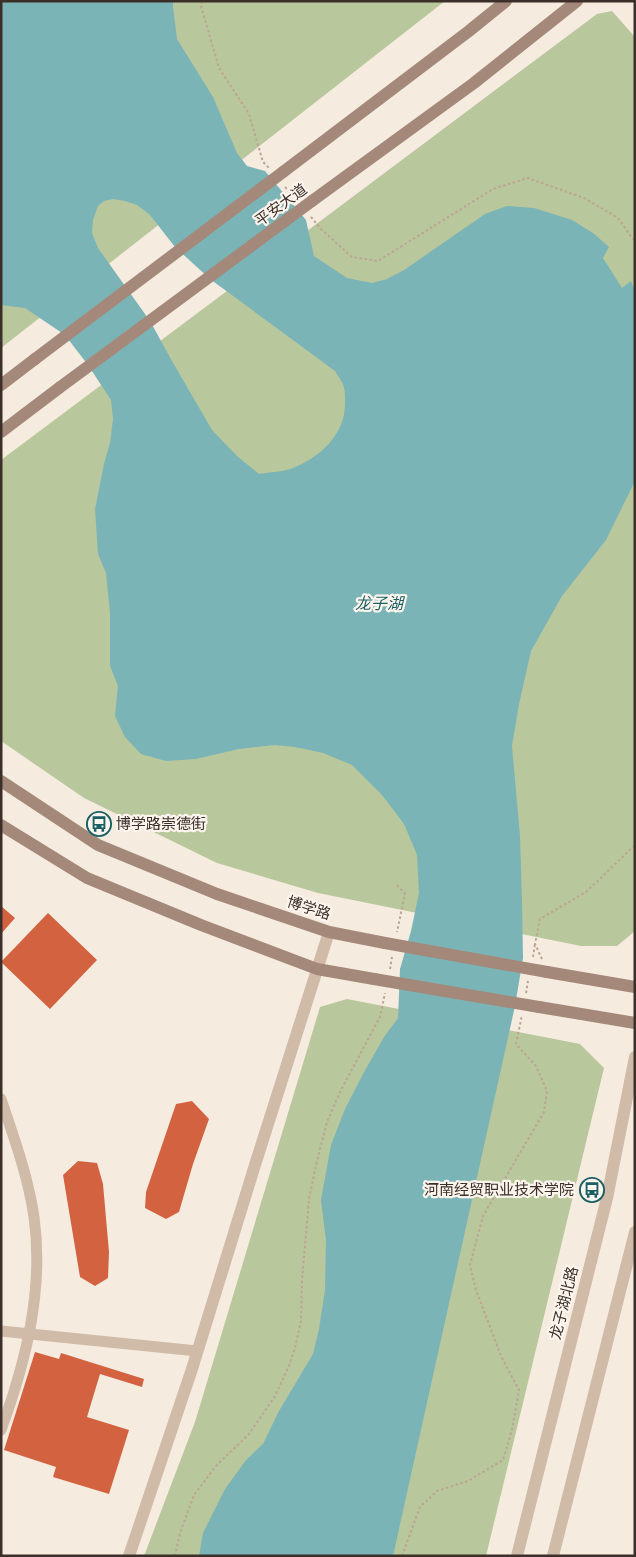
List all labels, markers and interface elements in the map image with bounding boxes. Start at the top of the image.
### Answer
street label: 平安大道 [251,179,310,229]
water label: 龙子湖 [355,593,406,613]
bus stop icon: 博学路崇德街 [86,811,112,837]
place label: 博学路崇德街 [116,814,206,832]
street label: 博学路 [285,892,333,923]
bus stop icon: 河南经贸职业技术学院 [579,1177,605,1203]
place label: 河南经贸职业技术学院 [424,1180,574,1198]
street label: 龙子湖北路 [545,1264,581,1341]

